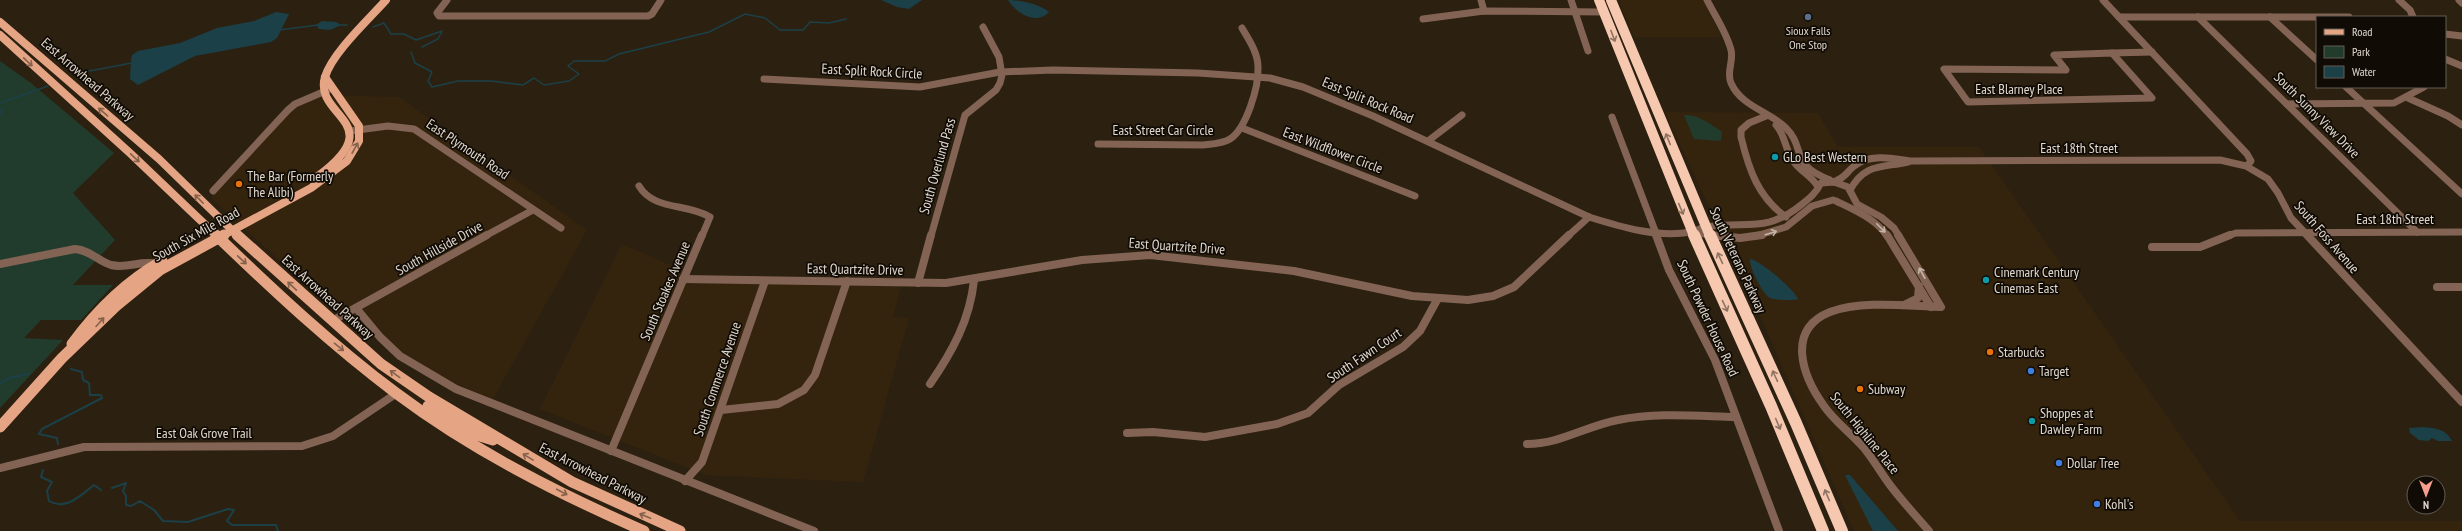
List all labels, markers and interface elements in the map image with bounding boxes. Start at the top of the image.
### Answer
marker: Sioux Falls One Stop [1803,12,1813,22]
legend [2316,16,2446,88]
place label: Sioux Falls One Stop [1786,23,1830,52]
text: Road [2352,24,2372,39]
one-way arrow [1609,30,1617,42]
street label: East Arrowhead Parkway [38,34,139,125]
text: Park [2352,44,2370,59]
one-way arrow [23,57,33,66]
street label: East Split Rock Circle [821,59,923,83]
text: Water [2352,64,2377,79]
street label: South Sunny View Drive [2270,68,2364,162]
street label: East Split Rock Road [1320,73,1416,127]
street label: East Blarney Place [1975,80,2063,98]
one-way arrow [98,107,108,116]
street label: East Plymouth Road [423,115,513,183]
street label: South Overlund Pass [915,116,959,216]
street label: East Street Car Circle [1112,121,1214,139]
street label: East Wildflower Circle [1281,123,1386,177]
one-way arrow [1663,134,1671,146]
street label: East 18th Street [2040,139,2118,157]
one-way arrow [352,142,360,154]
place label: GLo Best Western [1783,148,1867,166]
marker: GLo Best Western [1770,152,1780,162]
one-way arrow [130,153,140,163]
place label: The Bar (Formerly The Alibi) [247,167,334,201]
marker: The Bar (Formerly The Alibi) [234,179,244,189]
one-way arrow [194,194,204,204]
street label: South Foss Avenue [2291,197,2364,277]
street label: South Six Mile Road [149,203,243,265]
one-way arrow [1678,203,1685,215]
street label: South Veterans Parkway [1706,204,1771,317]
street label: East 18th Street [2356,210,2434,228]
street label: South Hillside Drive [393,217,486,279]
one-way arrow [1876,224,1886,233]
one-way arrow [1764,229,1777,236]
street label: East Quartzite Drive [1128,234,1226,258]
street label: South Stoakes Avenue [636,238,694,343]
street label: East Arrowhead Parkway [278,251,378,344]
one-way arrow [1716,253,1723,265]
one-way arrow [237,255,247,265]
street label: South Powder House Road [1673,257,1743,379]
street label: East Quartzite Drive [807,259,904,279]
place label: Cinemark Century Cinemas East [1994,263,2080,297]
one-way arrow [1918,267,1925,279]
marker: Cinemark Century Cinemas East [1981,275,1991,285]
one-way arrow [287,281,297,291]
one-way arrow [1722,299,1729,311]
one-way arrow [96,317,105,327]
street label: South Commerce Avenue [689,319,745,438]
street label: South Fawn Court [1323,323,1405,387]
one-way arrow [334,342,344,351]
place label: Starbucks [1998,343,2045,361]
marker: Starbucks [1985,347,1995,357]
place label: Target [2039,362,2069,380]
marker: Target [2026,366,2036,376]
one-way arrow [389,370,400,378]
one-way arrow [1771,370,1778,382]
place label: Subway [1868,380,1906,398]
marker: Subway [1855,384,1865,394]
street label: South Highline Place [1826,388,1904,478]
place label: Shoppes at Dawley Farm [2040,404,2102,438]
marker: Shoppes at Dawley Farm [2027,416,2037,426]
one-way arrow [1775,418,1783,430]
street label: East Oak Grove Trail [156,424,253,442]
street label: East Arrowhead Parkway [536,438,650,508]
one-way arrow [522,453,534,461]
place label: Dollar Tree [2067,454,2120,472]
marker: Dollar Tree [2054,458,2064,468]
north arrow [2406,475,2446,515]
one-way arrow [556,489,568,496]
one-way arrow [1823,490,1830,502]
place label: Kohl's [2105,495,2134,513]
text: N [2423,498,2429,512]
marker: Kohl's [2092,499,2102,509]
one-way arrow [639,511,651,519]

